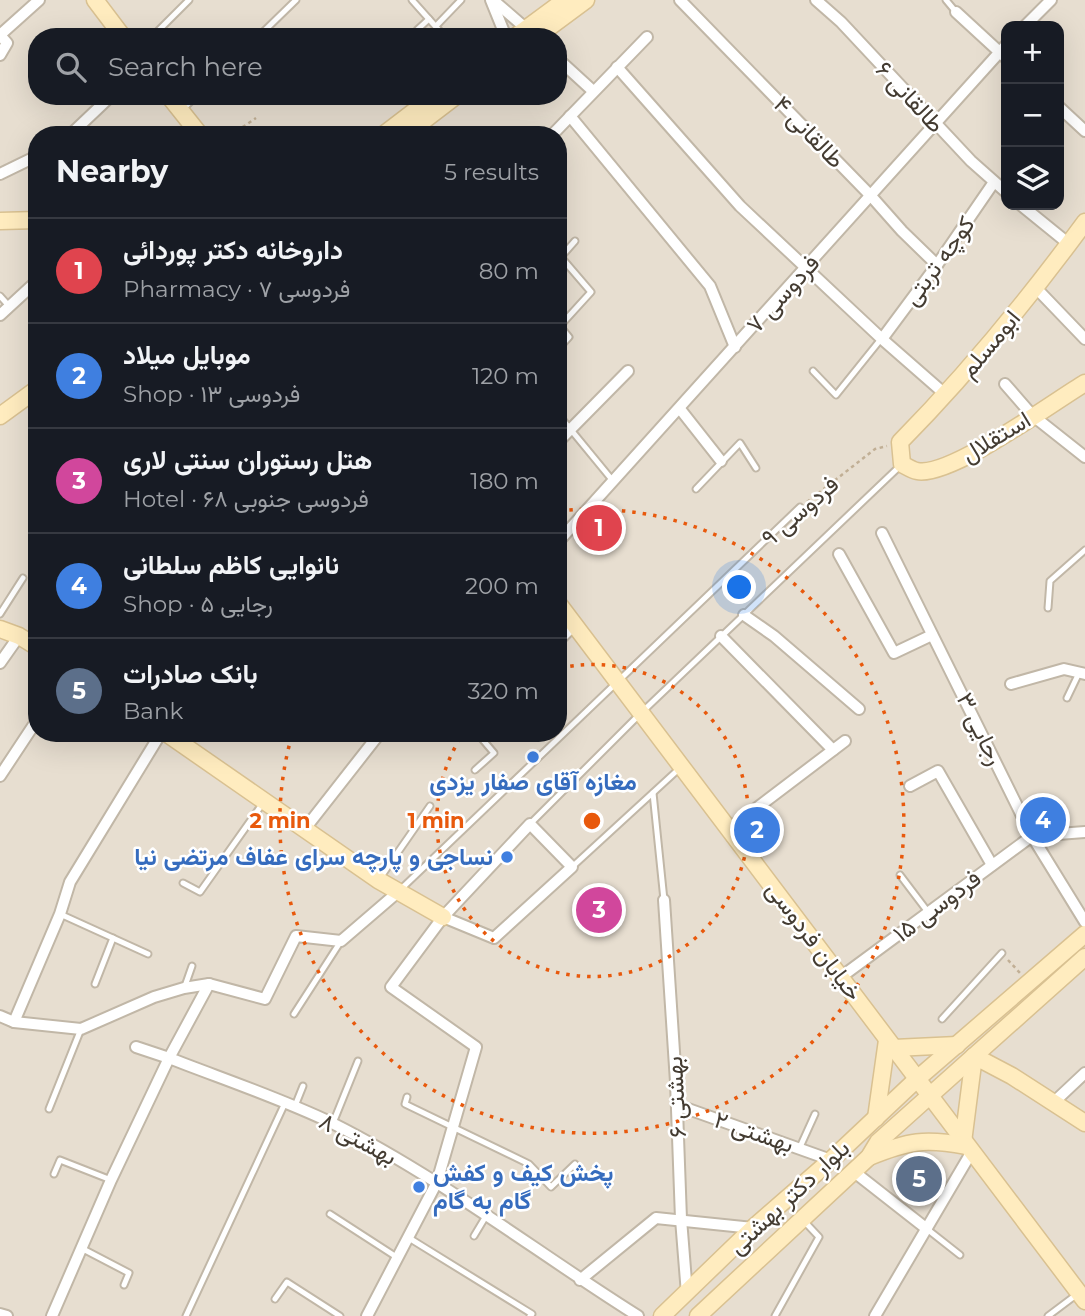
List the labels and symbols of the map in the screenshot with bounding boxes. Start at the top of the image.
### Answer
street label: طالقانی ۶ [870,55,951,139]
street label: طالقانی ۴ [768,89,851,174]
street label: کوچه تربتی [896,210,982,312]
street label: فردوسی ۷ [740,248,826,340]
street label: ابومسلم [953,304,1028,385]
street label: استقلال [956,405,1036,468]
street label: فردوسی ۹ [755,469,845,553]
pin: 1 [576,502,622,554]
your location [722,570,756,604]
street label: رجایی ۳ [950,688,1010,770]
marker: مغازه آقای صفار یزدی [525,749,541,765]
place label: مغازه آقای صفار یزدی [429,767,637,797]
pin: 4 [1020,794,1066,846]
pin: 2 [734,804,780,856]
text: 2 min [249,808,311,833]
text: 1 min [407,808,465,833]
centre of rings [580,809,604,833]
place label: نساجی و پارچه سرای عفاف مرتضی نیا [134,842,493,873]
marker: نساجی و پارچه سرای عفاف مرتضی نیا [499,849,515,865]
street label: فردوسی ۱۵ [887,863,987,949]
street label: خیابان فردوسی [759,875,869,1007]
pin: 3 [576,884,622,936]
street label: بهشتی ۶ [659,1056,693,1138]
street label: بهشتی ۲ [710,1104,798,1160]
street label: بهشتی ۸ [314,1106,402,1172]
street label: بلوار دکتر بهشتی [722,1133,856,1261]
pin: 5 [896,1153,942,1205]
place label: پخش کیف و کفش گام به گام [433,1158,613,1217]
marker: پخش کیف و کفش گام به گام [411,1179,427,1195]

